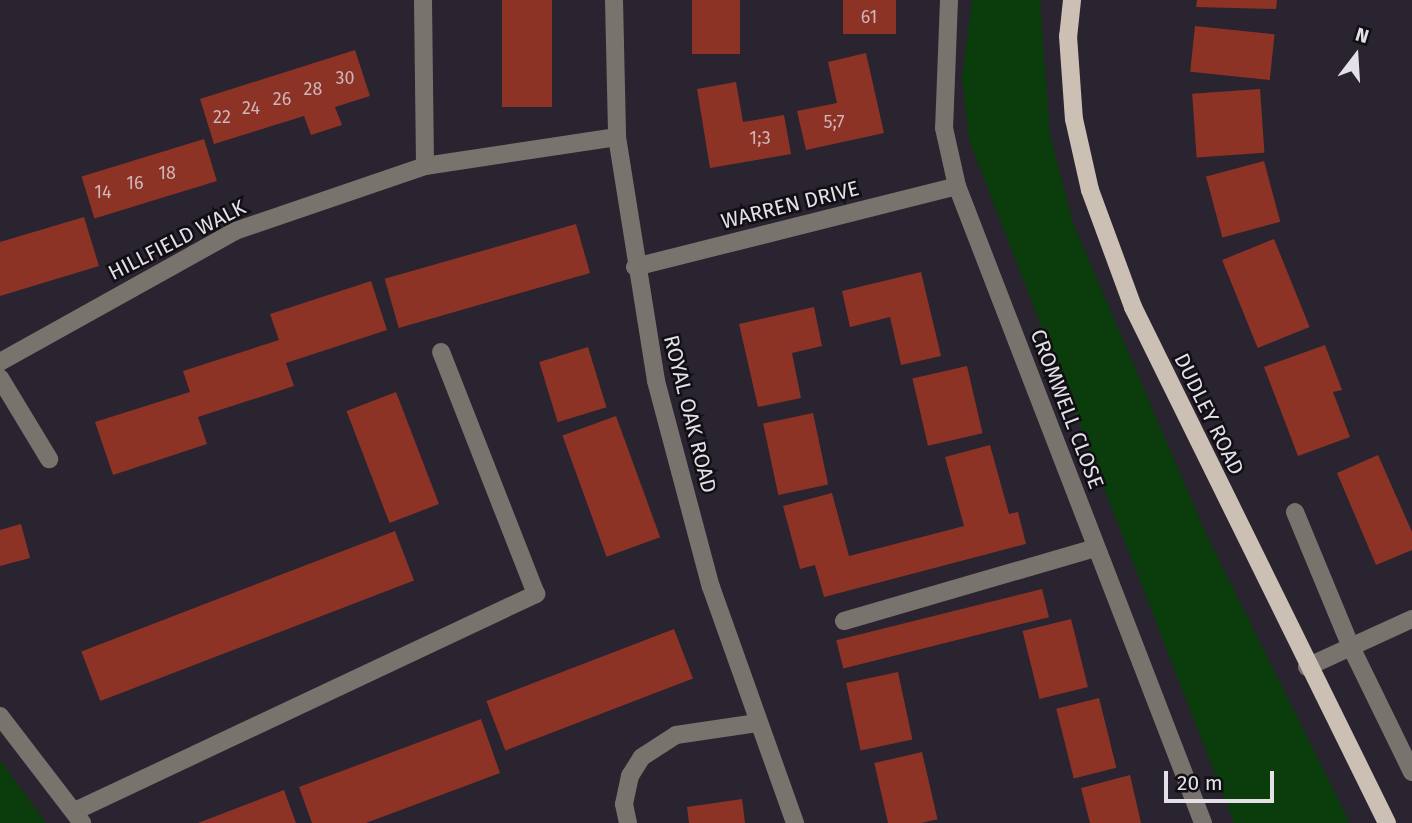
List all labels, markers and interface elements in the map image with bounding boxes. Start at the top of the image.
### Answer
house number: 61 [861,6,877,28]
north arrow [1321,21,1391,91]
text: N [1353,23,1372,48]
house number: 30 [335,67,355,89]
house number: 28 [304,78,322,100]
house number: 26 [273,88,291,110]
house number: 24 [242,97,260,119]
house number: 22 [213,106,231,128]
house number: 5;7 [824,111,844,133]
house number: 1;3 [749,127,771,149]
house number: 18 [158,162,176,184]
house number: 16 [126,172,144,194]
street label: WARREN DRIVE [718,176,862,234]
house number: 14 [94,181,112,203]
street label: HILLFIELD WALK [104,195,250,285]
street label: CROMWELL CLOSE [1025,326,1109,492]
street label: ROYAL OAK ROAD [658,333,722,495]
street label: DUDLEY ROAD [1169,349,1249,479]
scale bar [1167,756,1277,800]
text: 20 m [1177,770,1223,796]

